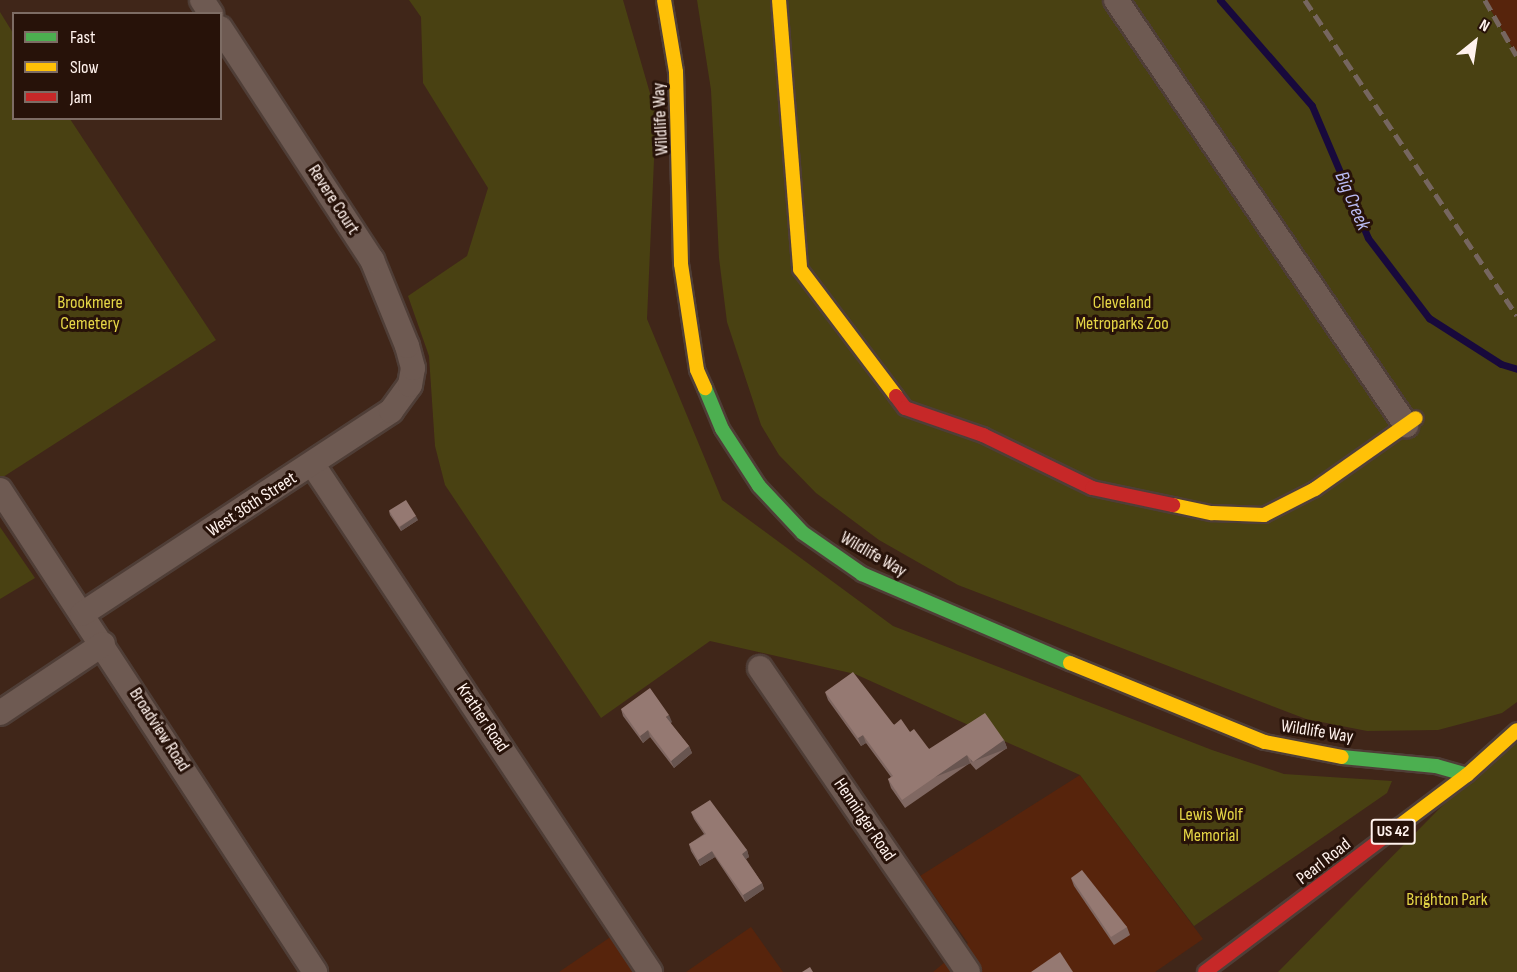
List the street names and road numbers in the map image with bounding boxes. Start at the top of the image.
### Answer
street label: Wildlife Way [648,82,674,156]
street label: Revere Court [303,161,363,239]
street label: West 36th Street [203,468,301,542]
street label: Wildlife Way [836,527,910,583]
street label: Krather Road [451,680,513,756]
street label: Broadview Road [124,684,194,776]
street label: Wildlife Way [1279,716,1355,748]
street label: Henninger Road [828,774,900,866]
road number: US 42 [1370,819,1416,845]
street label: Pearl Road [1292,834,1356,890]

